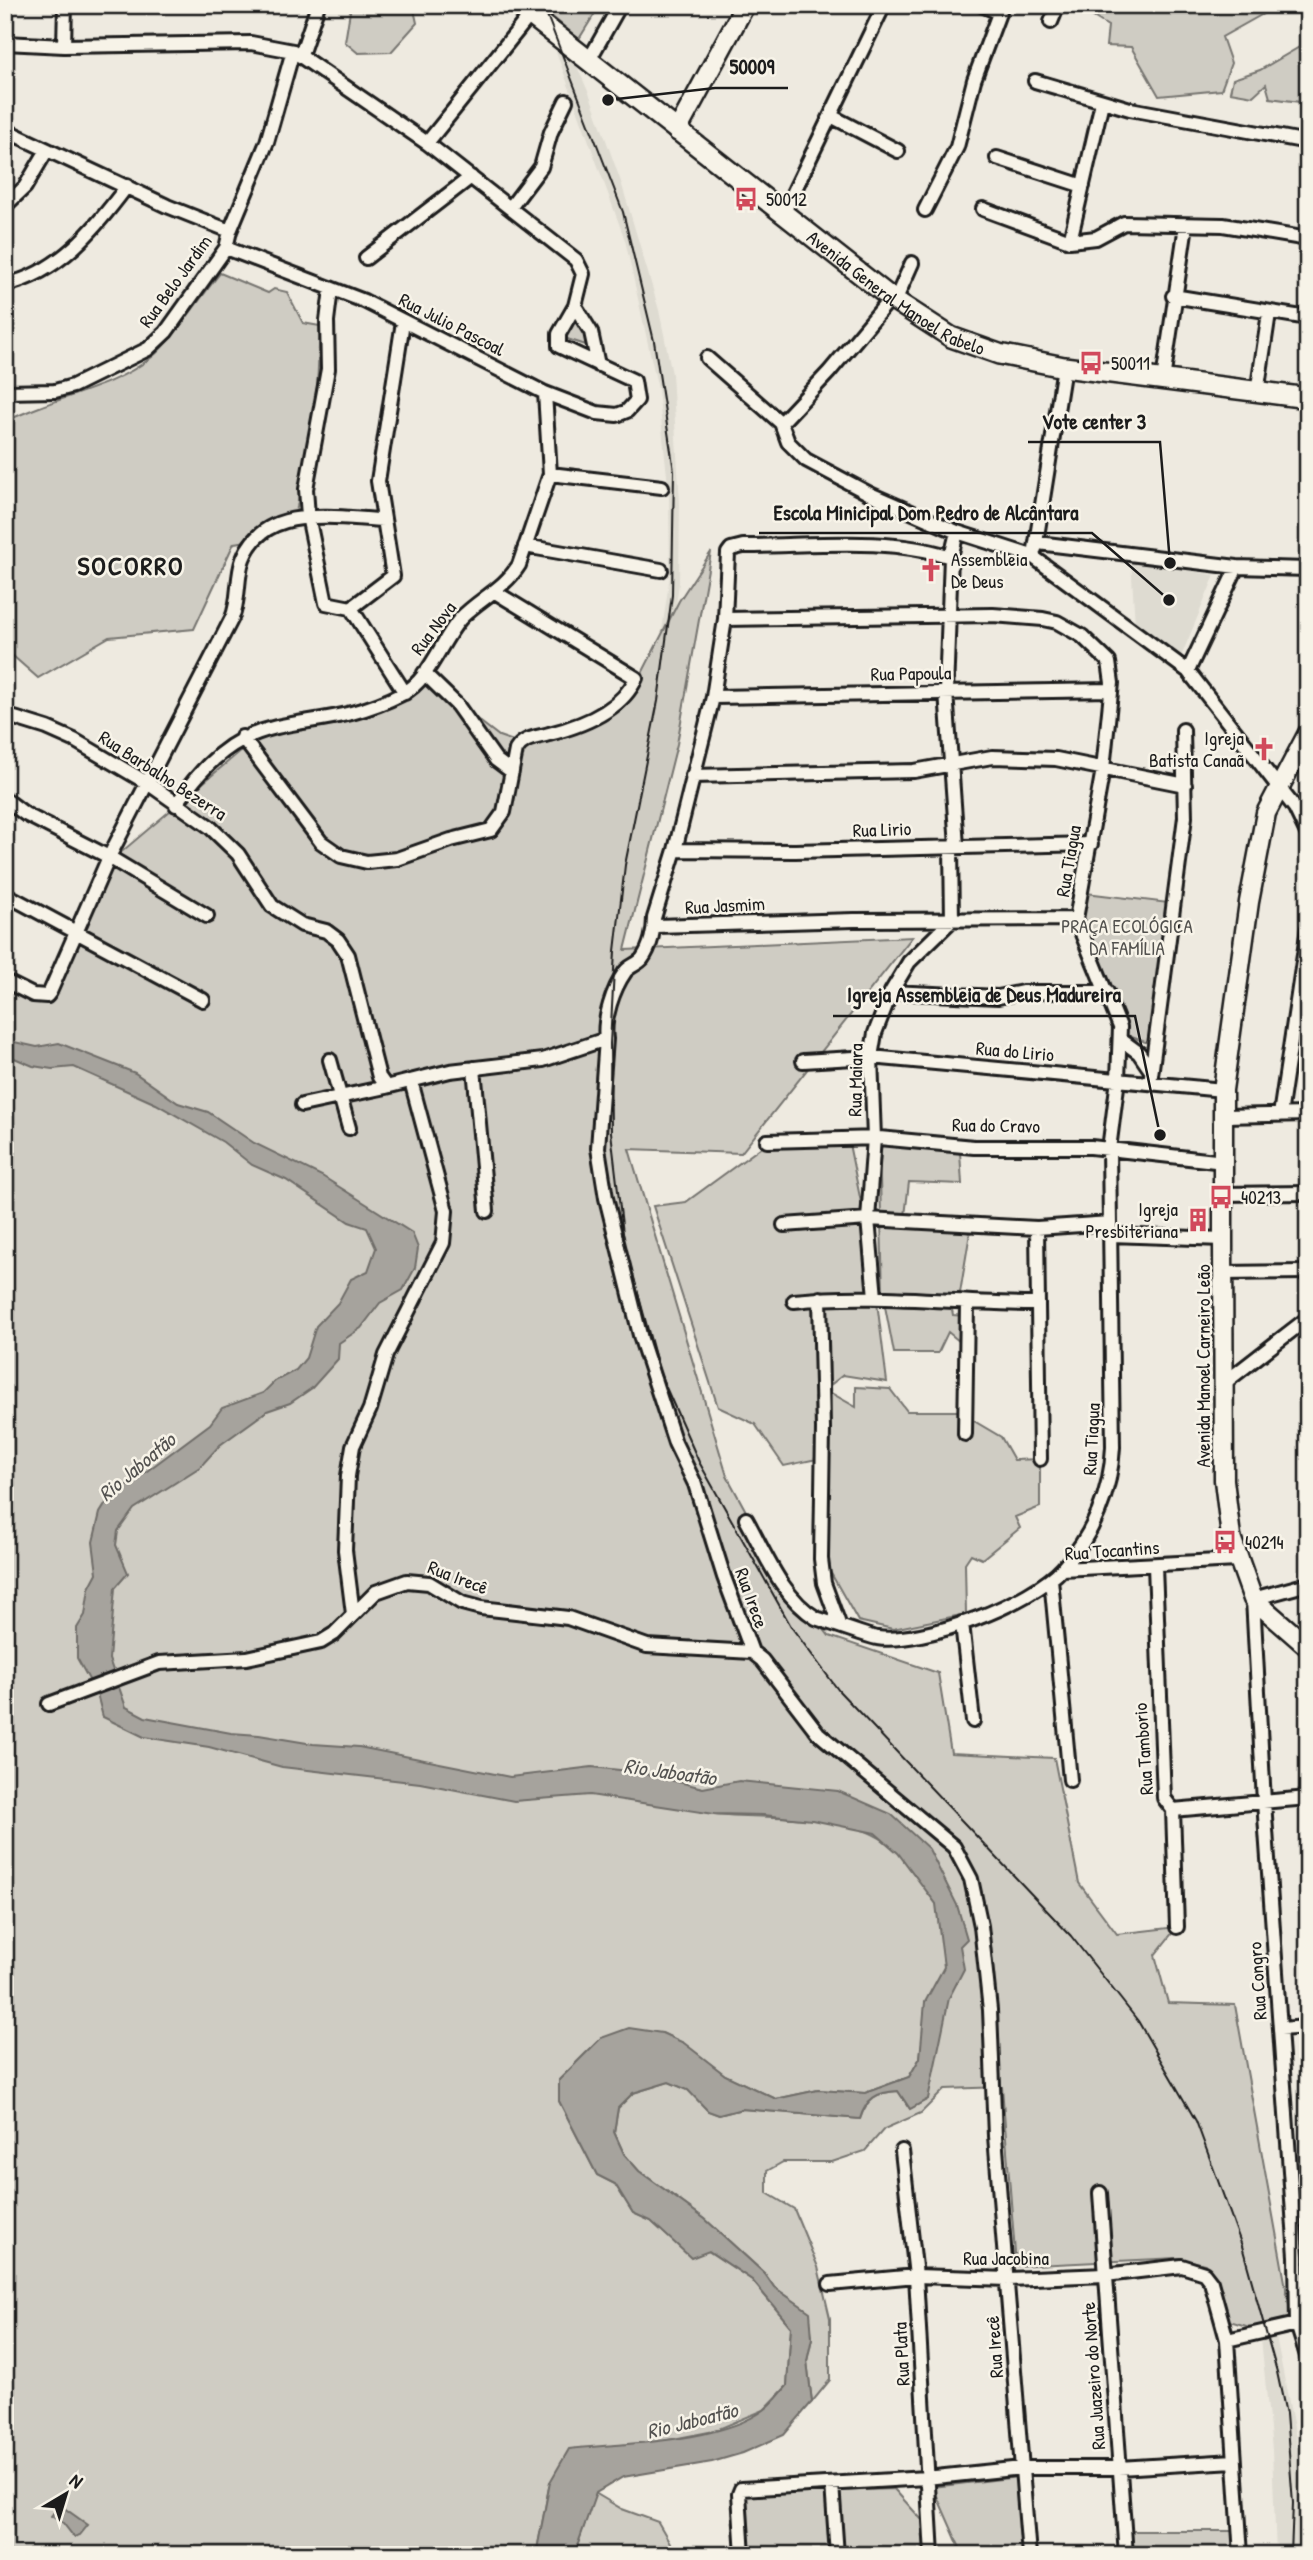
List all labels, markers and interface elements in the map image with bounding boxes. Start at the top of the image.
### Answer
callout: 50009 [715,46,788,88]
text: 50009 [730,52,775,81]
bus stop icon: 50012 [732,185,760,213]
place label: 50012 [766,186,807,212]
street label: Avenida General Manoel Rabelo [802,224,989,361]
street label: Rua Belo Jardim [133,229,218,333]
street label: Rua Julio Pascoal [395,286,510,362]
bus stop icon: 50011 [1077,349,1105,377]
place label: 50011 [1111,350,1150,376]
callout: Vote center 3 [1028,400,1160,442]
text: Vote center 3 [1042,407,1147,436]
callout: Escola Minicipal Dom Pedro de Alcântara [759,491,1092,533]
text: Escola Minicipal Dom Pedro de Alcântara [774,498,1079,528]
place label: Assembleia De Deus [951,546,1028,594]
district label: SOCORRO [77,548,185,583]
church icon: Assembleia De Deus [917,556,945,584]
street label: Rua Nova [404,595,462,660]
street label: Rua Papoula [871,659,952,687]
street label: Rua Barbalho Bezerra [94,724,232,826]
place label: Igreja Batista Canaã [1149,725,1245,773]
church icon: Igreja Batista Canaã [1250,735,1278,763]
street label: Rua Lirio [852,815,912,843]
street label: Rua Tiagua [1049,823,1087,899]
street label: Rua Jasmim [684,890,766,920]
park label: PRAÇA ECOLÓGICA DA FAMÍLIA [1061,913,1193,961]
callout: Igreja Assembleia de Deus Madureira [833,974,1135,1016]
text: Igreja Assembleia de Deus Madureira [847,980,1122,1010]
street label: Rua do Lirio [975,1035,1055,1067]
street label: Rua Maiara [841,1043,869,1117]
street label: Rua do Cravo [952,1111,1041,1139]
bus stop icon: 40213 [1207,1183,1235,1211]
place label: 40213 [1241,1184,1281,1210]
place label: Igreja Presbiteriana [1085,1196,1179,1244]
building icon: Igreja Presbiteriana [1184,1206,1212,1234]
street label: Avenida Manoel Carneiro Leão [1190,1264,1216,1468]
street label: Rua Tiagua [1076,1402,1106,1476]
water label: Rio Jaboatão [92,1425,183,1508]
bus stop icon: 40214 [1211,1528,1239,1556]
place label: 40214 [1245,1529,1284,1555]
street label: Rua Tocantins [1064,1534,1160,1566]
street label: Rua Irecê [424,1554,492,1600]
street label: Rua Irece [729,1564,775,1632]
street label: Rua Tamborio [1127,1702,1159,1796]
water label: Rio Jaboatão [622,1751,720,1793]
street label: Rua Congro [1241,1941,1273,2021]
street label: Rua Jacobina [963,2245,1049,2271]
street label: Rua Juazeiro do Norte [1075,2301,1111,2451]
street label: Rua Irecê [979,2315,1009,2379]
street label: Rua Plata [886,2321,916,2386]
water label: Rio Jaboatão [643,2395,742,2446]
north arrow [32,2458,102,2528]
text: N [64,2467,88,2494]

